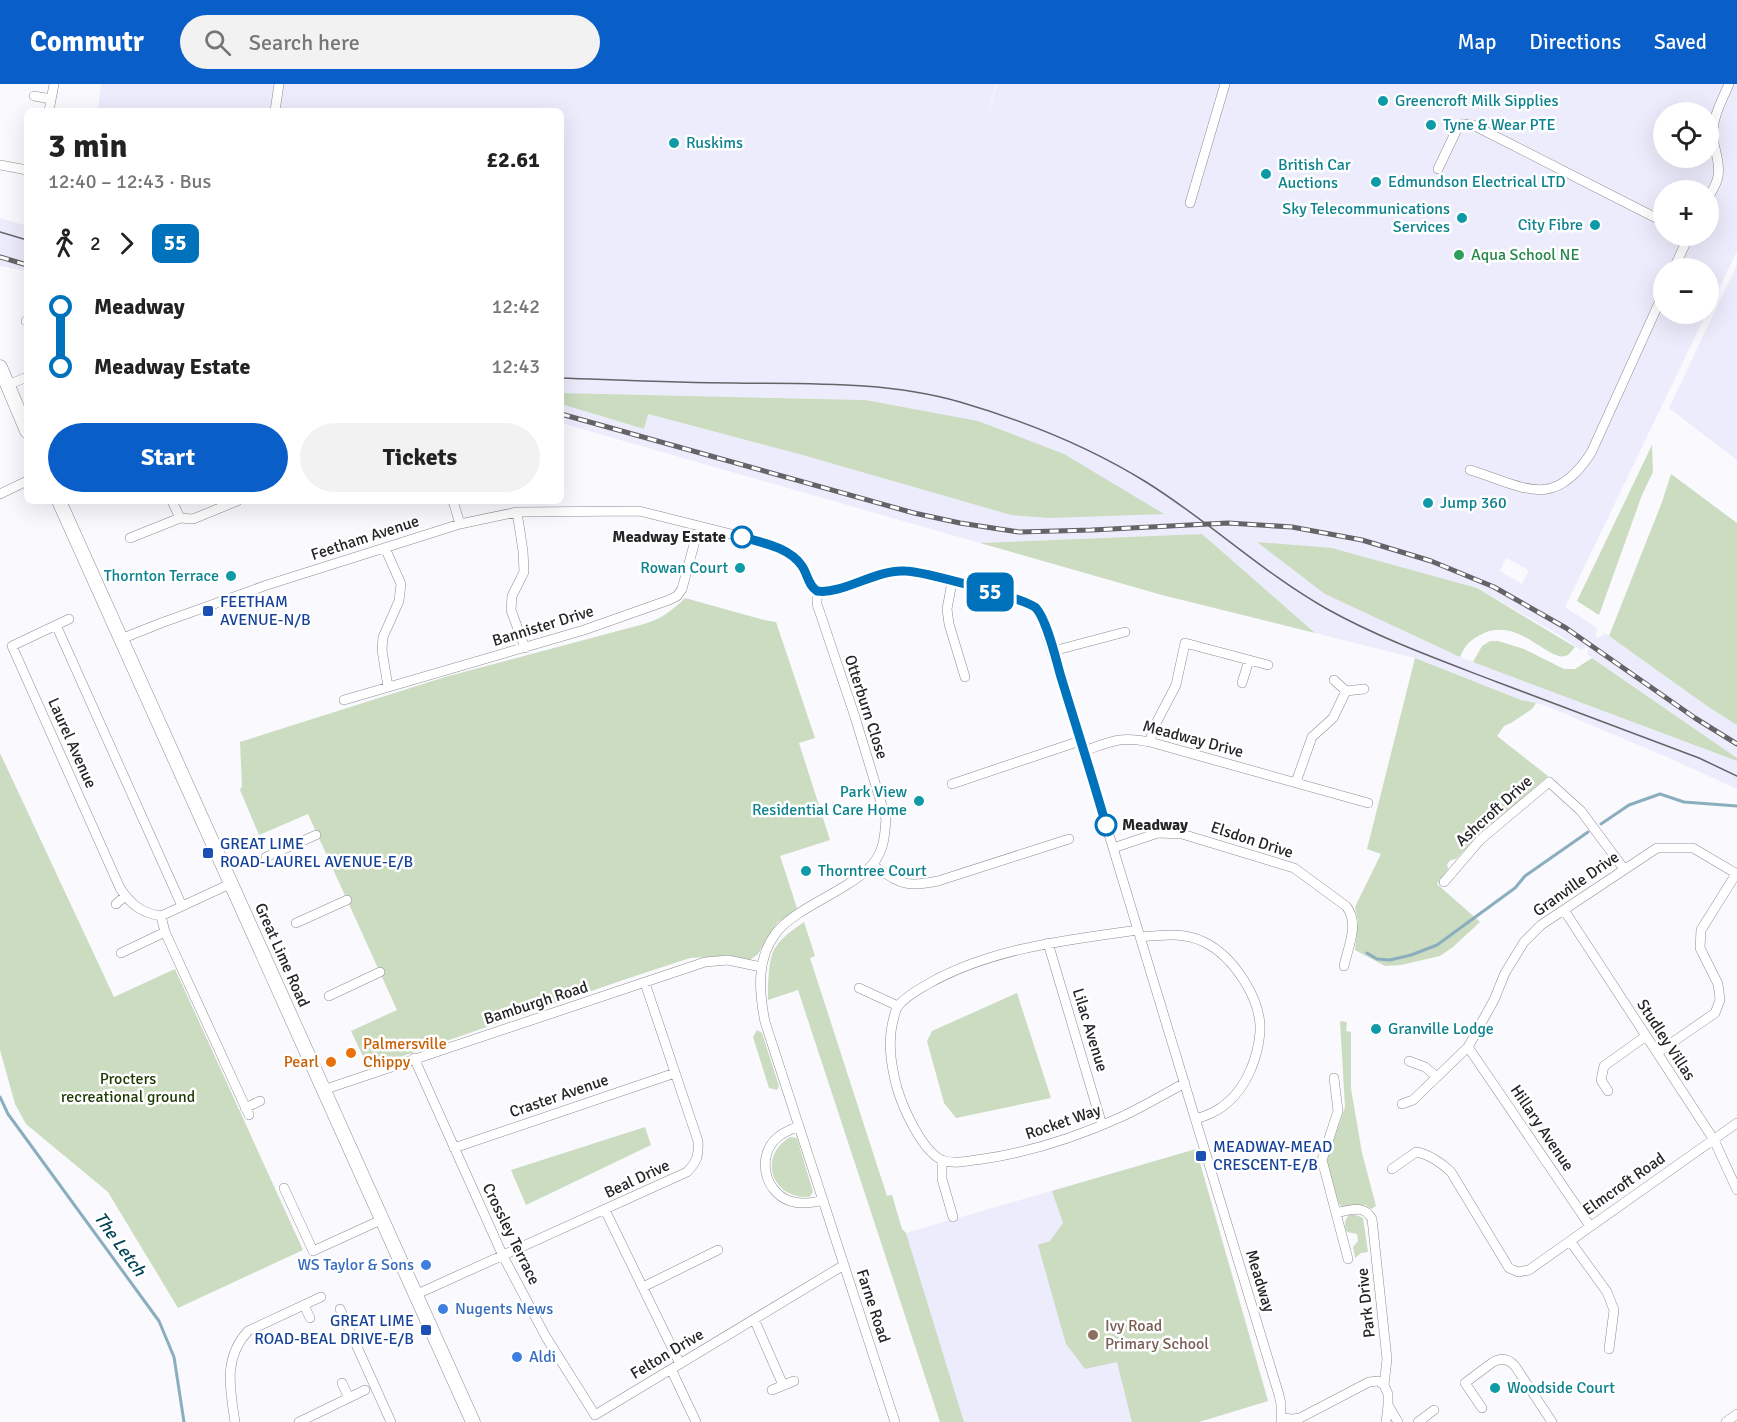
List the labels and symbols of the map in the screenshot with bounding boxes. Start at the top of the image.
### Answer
place label: Greencroft Milk Sipplies [1395,91,1559,111]
marker: Greencroft Milk Sipplies [1376,94,1390,108]
place label: Tyne & Wear PTE [1443,115,1555,135]
marker: Tyne & Wear PTE [1424,118,1438,132]
place label: Ruskims [686,133,743,153]
marker: Ruskims [667,136,681,150]
place label: British Car Auctions [1278,155,1351,193]
marker: British Car Auctions [1259,167,1273,181]
place label: Edmundson Electrical LTD [1388,172,1566,192]
marker: Edmundson Electrical LTD [1369,175,1383,189]
place label: Sky Telecommunications Services [1282,199,1450,237]
marker: Sky Telecommunications Services [1455,211,1469,225]
place label: City Fibre [1518,215,1583,235]
marker: City Fibre [1588,218,1602,232]
place label: Aqua School NE [1471,245,1579,265]
marker: Aqua School NE [1452,248,1466,262]
place label: Jump 360 [1440,493,1507,513]
marker: Jump 360 [1421,496,1435,510]
street label: Feetham Avenue [308,511,422,565]
marker: Meadway Estate [731,526,753,548]
place label: Meadway Estate [612,527,726,547]
place label: Rowan Court [640,558,728,578]
marker: Rowan Court [733,561,747,575]
place label: Thornton Terrace [104,566,219,586]
marker: Thornton Terrace [224,569,238,583]
line badge: 55 [963,572,1017,612]
place label: FEETHAM AVENUE-N/B [220,592,311,630]
street label: Bannister Drive [490,601,596,651]
marker: FEETHAM AVENUE-N/B [201,604,215,618]
street label: Otterburn Close [840,652,892,762]
street label: Laurel Avenue [43,695,101,791]
street label: Meadway Drive [1140,716,1246,762]
street label: Ashcroft Drive [1451,771,1537,851]
place label: Park View Residential Care Home [752,782,907,820]
marker: Park View Residential Care Home [912,794,926,808]
marker: Meadway [1095,814,1117,836]
place label: Meadway [1122,815,1188,835]
street label: Elsdon Drive [1208,817,1296,863]
place label: GREAT LIME ROAD-LAUREL AVENUE-E/B [220,834,413,872]
marker: GREAT LIME ROAD-LAUREL AVENUE-E/B [201,846,215,860]
street label: Granville Drive [1529,847,1623,921]
place label: Thorntree Court [818,861,927,881]
marker: Thorntree Court [799,864,813,878]
street label: Great Lime Road [250,900,314,1010]
street label: Bamburgh Road [481,977,591,1029]
street label: Lilac Avenue [1068,986,1112,1074]
street label: Studley Villas [1632,996,1700,1084]
place label: Granville Lodge [1388,1019,1494,1039]
marker: Granville Lodge [1369,1022,1383,1036]
place label: Palmersville Chippy [363,1034,447,1072]
marker: Palmersville Chippy [344,1046,358,1060]
place label: Pearl [284,1052,319,1072]
marker: Pearl [324,1055,338,1069]
park label: Procters recreational ground [61,1069,195,1107]
street label: Craster Avenue [507,1070,611,1122]
street label: Hillary Avenue [1506,1081,1578,1175]
street label: Rocket Way [1023,1100,1104,1144]
place label: MEADWAY-MEAD CRESCENT-E/B [1213,1137,1332,1175]
street label: Elmcroft Road [1579,1148,1669,1220]
marker: MEADWAY-MEAD CRESCENT-E/B [1194,1149,1208,1163]
street label: Beal Drive [601,1155,673,1203]
street label: Crossley Terrace [478,1180,544,1288]
water label: The Letch [89,1208,151,1281]
street label: Meadway [1241,1247,1279,1315]
place label: WS Taylor & Sons [297,1255,414,1275]
marker: WS Taylor & Sons [419,1258,433,1272]
street label: Farne Road [852,1267,894,1345]
street label: Park Drive [1352,1267,1380,1339]
place label: Nugents News [455,1299,553,1319]
marker: Nugents News [436,1302,450,1316]
place label: GREAT LIME ROAD-BEAL DRIVE-E/B [254,1311,414,1349]
place label: Ivy Road Primary School [1105,1316,1209,1354]
marker: GREAT LIME ROAD-BEAL DRIVE-E/B [419,1323,433,1337]
street label: Felton Drive [627,1324,707,1384]
marker: Ivy Road Primary School [1086,1328,1100,1342]
place label: Aldi [529,1347,556,1367]
marker: Aldi [510,1350,524,1364]
place label: Woodside Court [1507,1378,1615,1398]
marker: Woodside Court [1488,1381,1502,1395]

